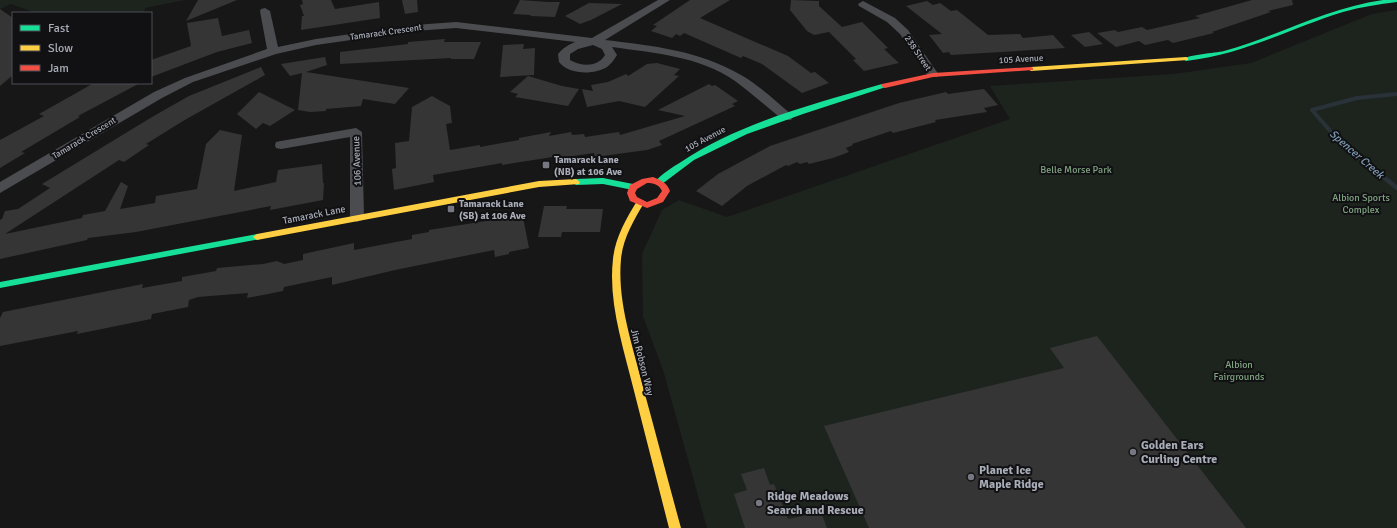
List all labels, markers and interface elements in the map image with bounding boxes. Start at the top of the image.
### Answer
legend [12,12,152,84]
text: Fast [48,21,69,36]
street label: Tamarack Crescent [349,22,423,43]
street label: 238 Street [902,34,933,73]
text: Slow [48,41,73,56]
street label: 105 Avenue [998,53,1044,66]
text: Jam [48,61,69,76]
street label: Tamarack Crescent [50,115,118,162]
street label: 105 Avenue [683,124,728,155]
water label: Spencer Creek [1327,127,1388,182]
street label: 106 Avenue [350,136,364,186]
place label: Tamarack Lane (NB) at 106 Ave [554,154,622,178]
marker: Tamarack Lane (NB) at 106 Ave [541,160,551,170]
park label: Belle Morse Park [1040,164,1112,176]
park label: Albion Sports Complex [1332,192,1390,216]
place label: Tamarack Lane (SB) at 106 Ave [459,198,526,222]
street label: Tamarack Lane [282,203,347,227]
marker: Tamarack Lane (SB) at 106 Ave [446,204,456,214]
street label: Jim Robson Way [628,327,656,397]
park label: Albion Fairgrounds [1214,359,1265,383]
place label: Golden Ears Curling Centre [1141,438,1217,467]
marker: Golden Ears Curling Centre [1128,447,1138,457]
place label: Planet Ice Maple Ridge [979,463,1044,492]
marker: Planet Ice Maple Ridge [966,472,976,482]
place label: Ridge Meadows Search and Rescue [767,489,864,518]
marker: Ridge Meadows Search and Rescue [754,498,764,508]

